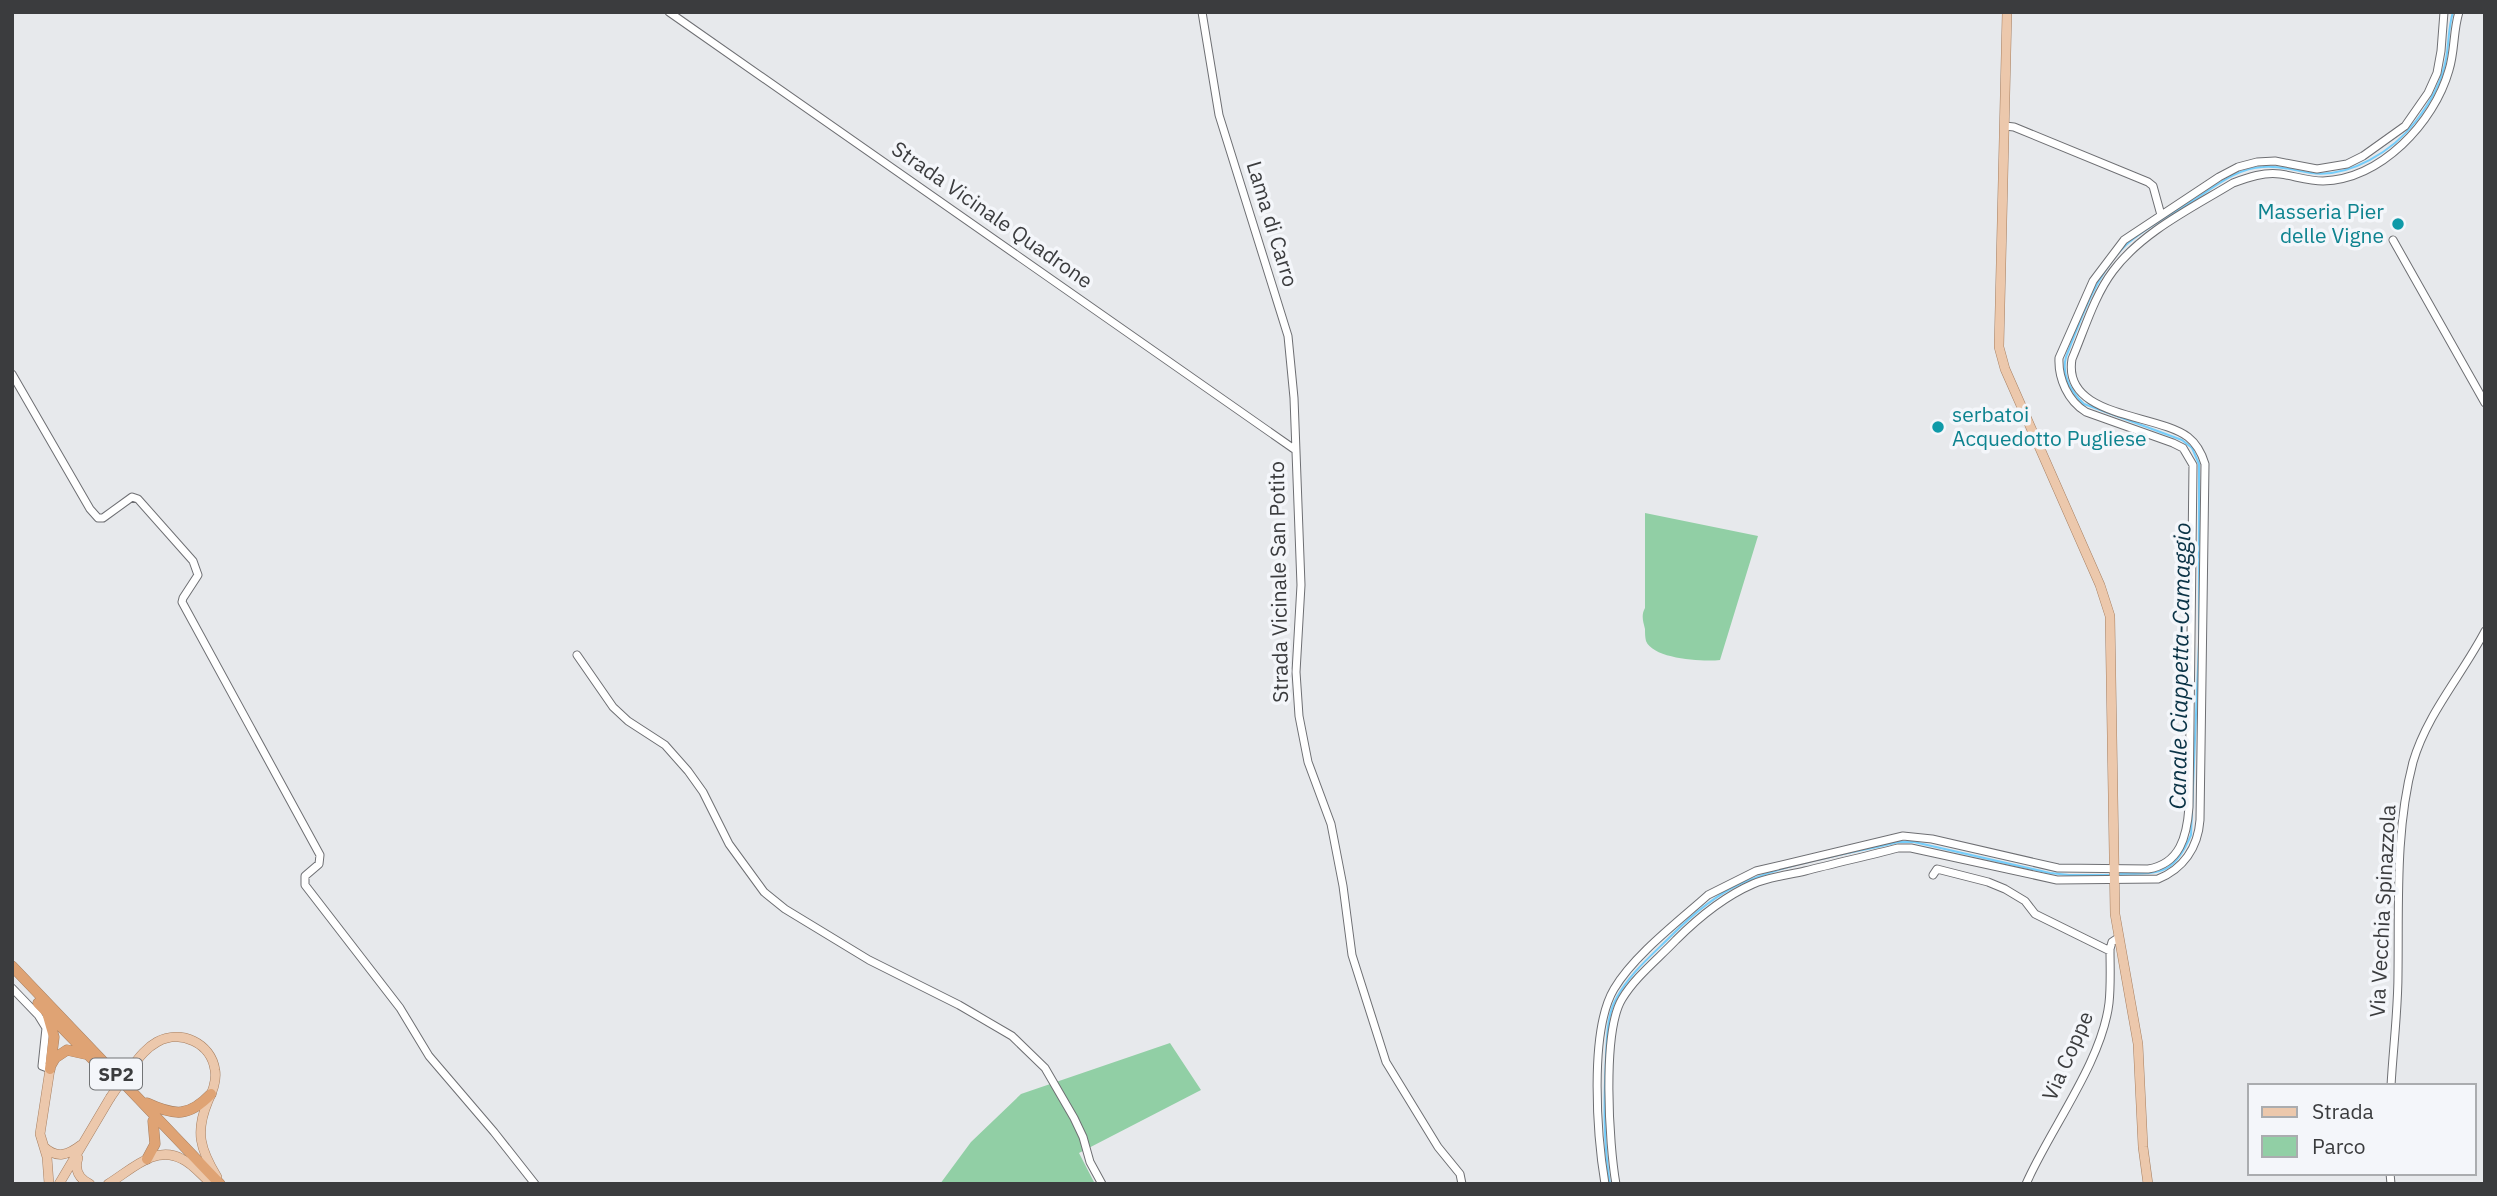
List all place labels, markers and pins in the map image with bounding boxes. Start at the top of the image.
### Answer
place label: Masseria Pier delle Vigne [2258,197,2384,249]
marker: Masseria Pier delle Vigne [2390,216,2406,232]
place label: serbatoi Acquedotto Pugliese [1952,400,2147,452]
marker: serbatoi Acquedotto Pugliese [1930,419,1946,435]

